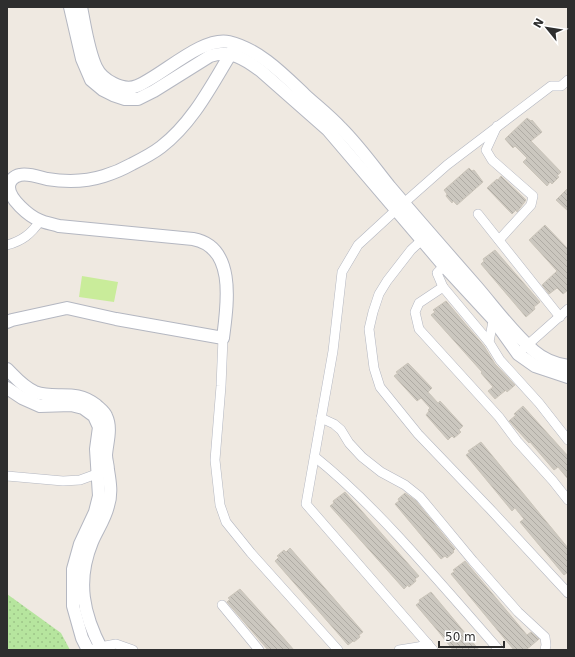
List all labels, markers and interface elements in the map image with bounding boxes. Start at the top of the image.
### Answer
north arrow [527,8,567,48]
text: N [531,16,547,30]
scale bar [439,623,504,649]
text: 50 m [445,630,476,644]

